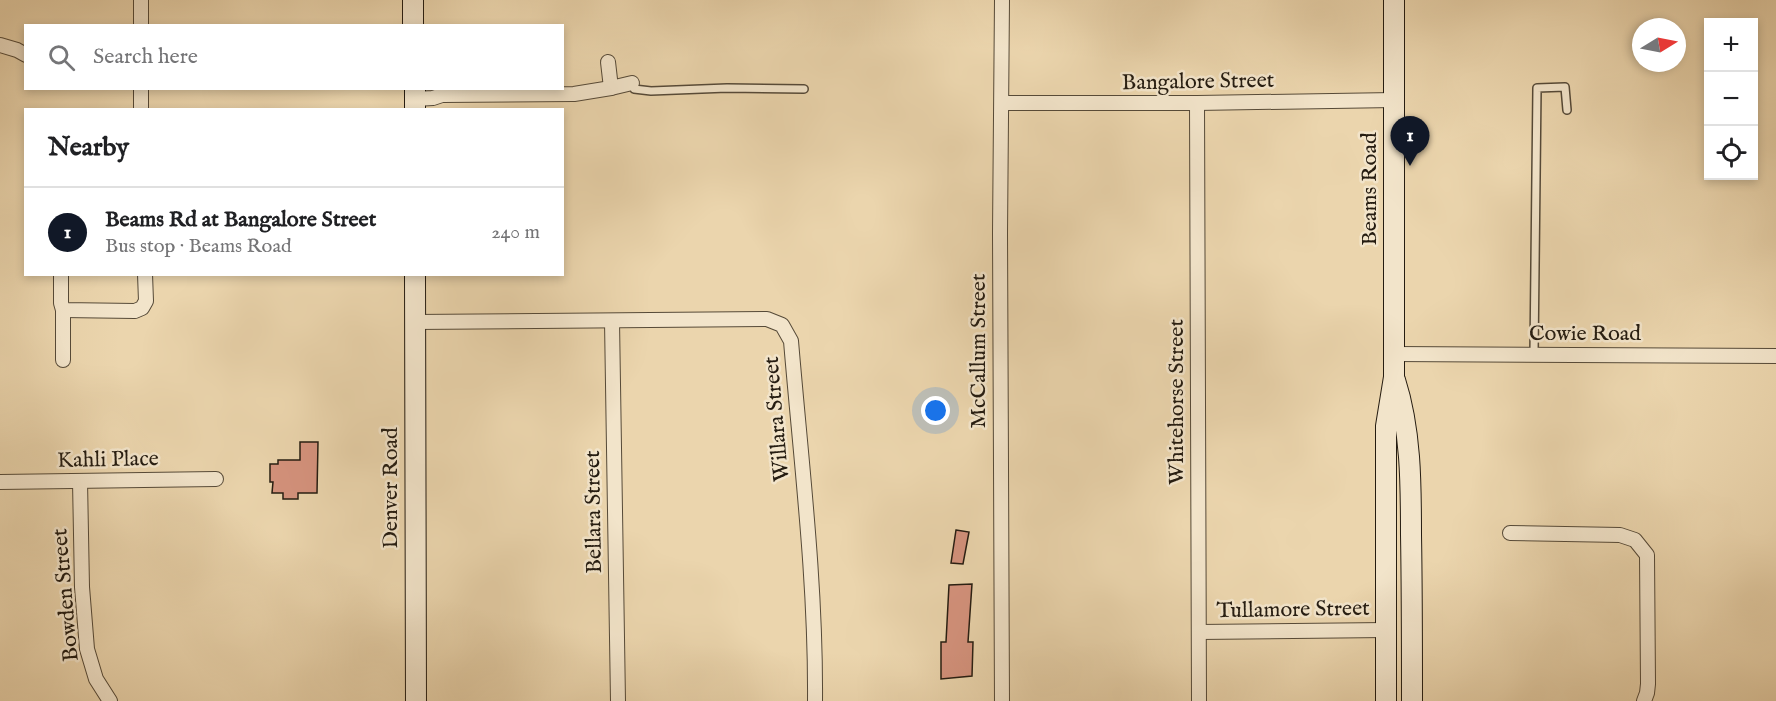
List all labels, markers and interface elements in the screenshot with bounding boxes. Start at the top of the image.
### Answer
north arrow [1632,18,1686,72]
map controls [1704,18,1758,180]
button: + [1704,18,1758,72]
search box [24,24,564,90]
icon: search [45,41,78,74]
text: Search here [93,43,198,71]
street label: Bangalore Street [1121,67,1275,97]
button: − [1704,72,1758,126]
pin: 1 [1390,116,1430,166]
button: locate [1704,126,1758,180]
text: Nearby [48,131,129,164]
street label: Beams Road [1356,132,1384,246]
text: Beams Rd at Bangalore Street [105,206,376,234]
text: 1 [64,220,71,245]
text: 240 m [491,220,540,245]
text: Bus stop · Beams Road [105,234,292,259]
street label: McCallum Street [965,273,993,429]
street label: Whitehorse Street [1163,319,1191,485]
street label: Cowie Road [1529,320,1641,348]
street label: Willara Street [758,355,796,483]
your location [921,396,950,425]
street label: Denver Road [377,427,405,549]
street label: Kahli Place [57,445,159,475]
street label: Bellara Street [579,450,609,574]
street label: Bowden Street [46,527,86,663]
street label: Tullamore Street [1216,595,1370,625]

